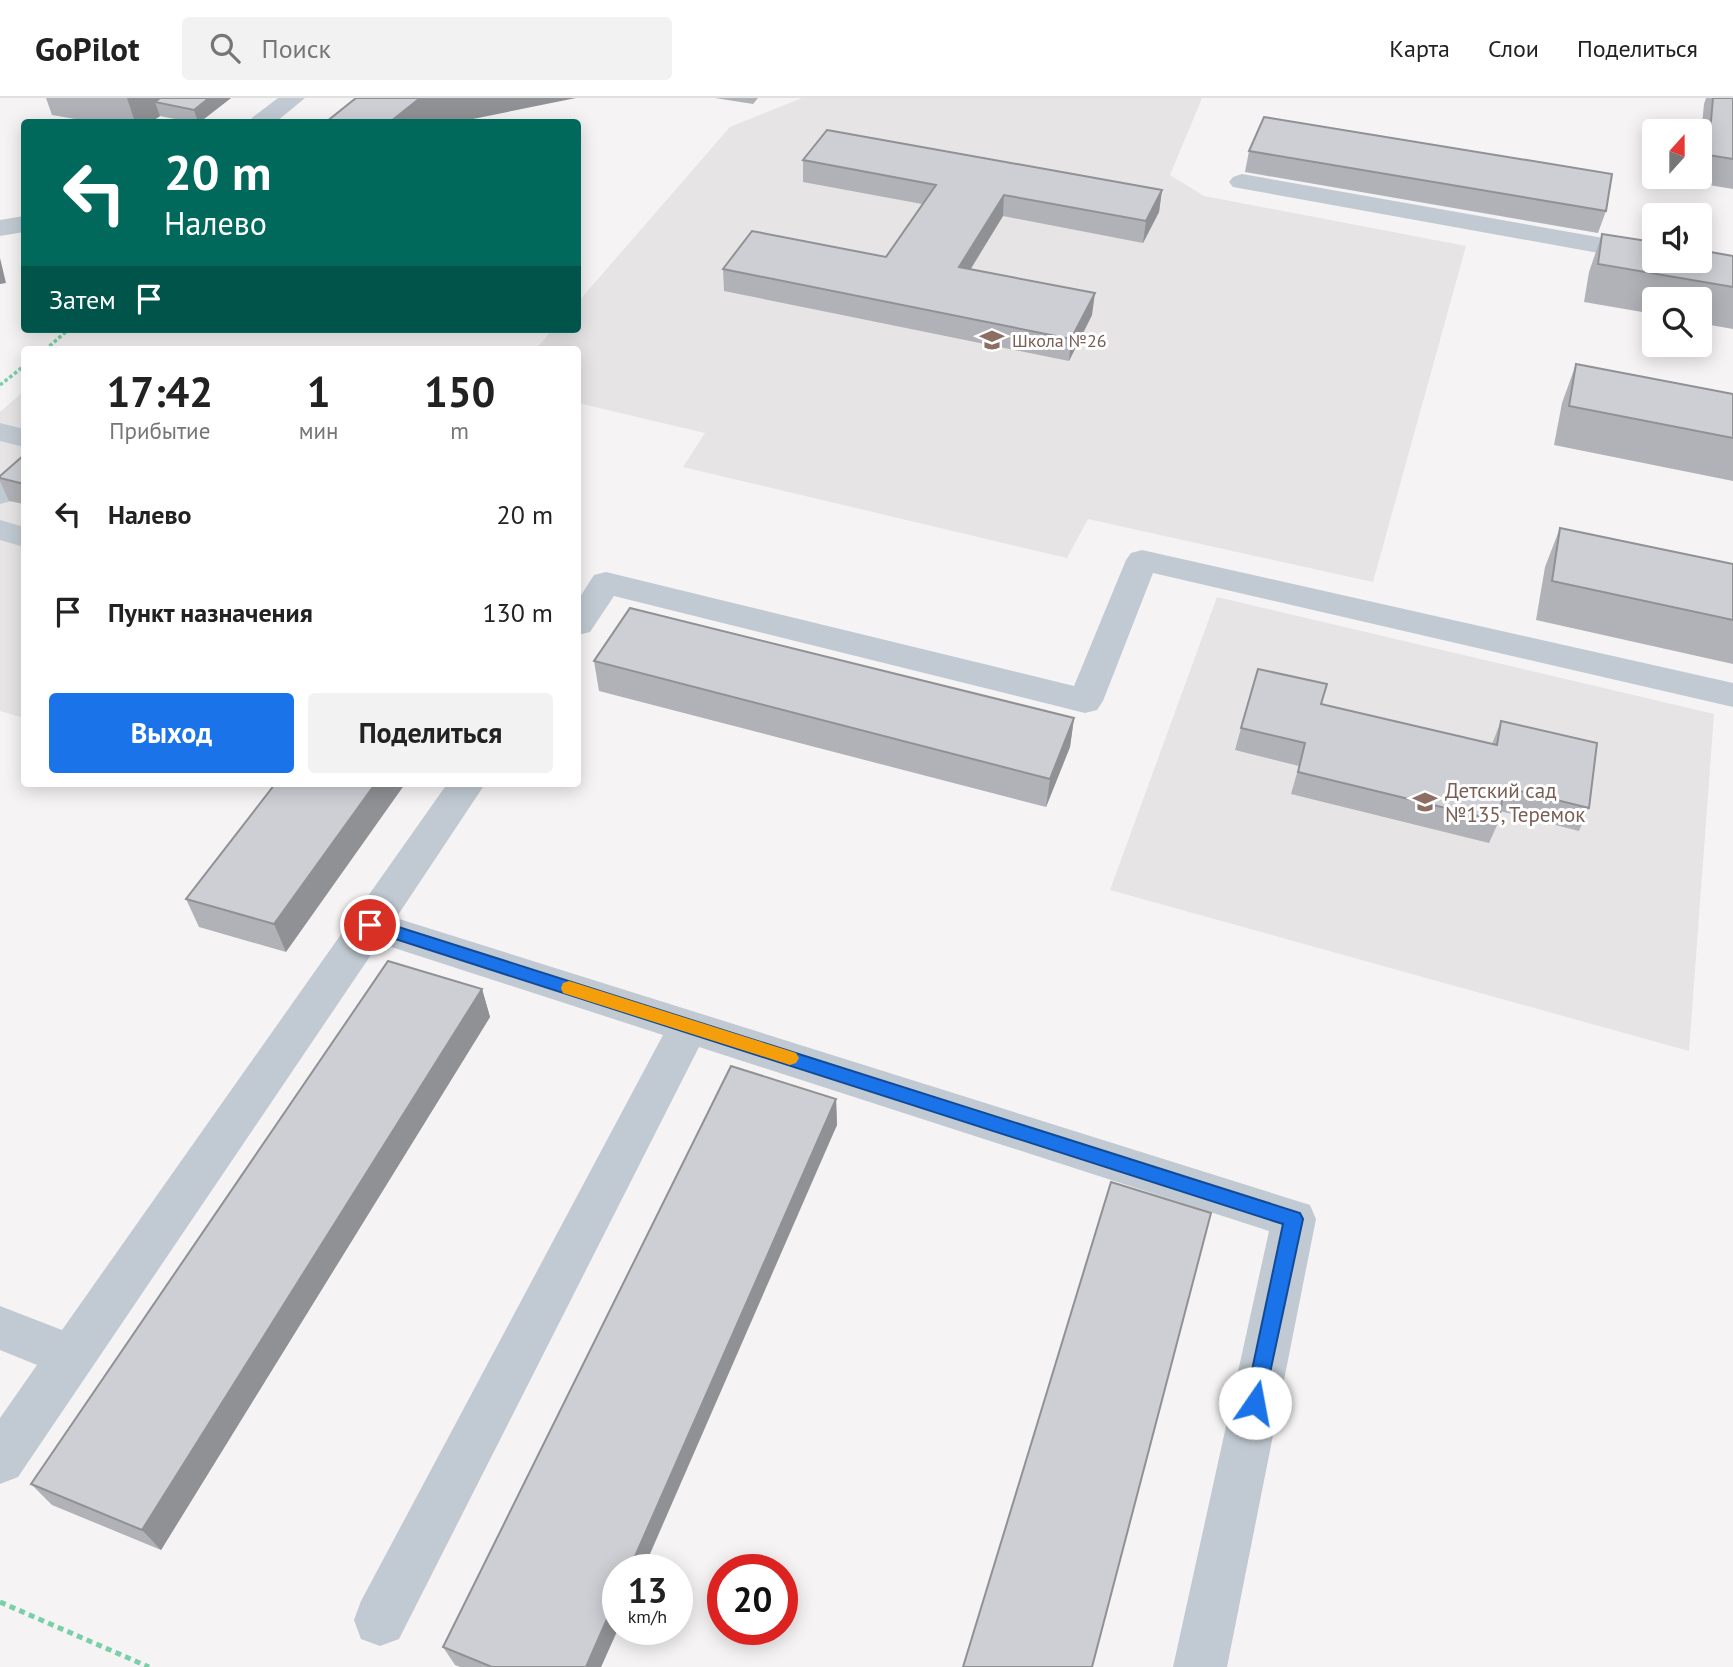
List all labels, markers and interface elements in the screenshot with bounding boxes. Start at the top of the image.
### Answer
search box [182,17,672,80]
text: GoPilot [35,27,140,70]
icon: search [206,29,244,67]
text: Поиск [262,32,331,65]
text: Карта [1389,33,1450,64]
text: Слои [1488,33,1539,64]
text: Поделиться [1577,33,1698,64]
north arrow [1642,119,1712,189]
map controls [1642,119,1712,357]
text: 20 m [164,140,271,204]
icon: left [49,147,140,238]
text: Налево [164,202,267,244]
button: sound [1642,203,1712,273]
icon: arrive [130,280,168,318]
text: Затем [49,283,116,316]
button: search [1642,287,1712,357]
school or university icon: Школа №26 [978,326,1006,354]
place label: Школа №26 [1012,329,1107,352]
text: 17:42 [107,364,213,419]
text: 1 [307,364,330,419]
text: 150 [424,364,495,419]
text: Прибытие [109,416,210,445]
text: мин [299,416,338,445]
text: m [450,416,469,445]
icon: left [49,495,87,533]
text: Налево [108,498,192,531]
text: 20 m [497,498,553,531]
icon: arrive [49,593,87,631]
text: Пункт назначения [108,596,313,629]
text: 130 m [482,596,553,629]
button: Выход [49,693,294,773]
button: Поделиться [308,693,553,773]
place label: Детский сад №135, Теремок [1445,777,1585,828]
school or university icon: Детский сад №135, Теремок [1411,788,1439,816]
pin [340,895,400,955]
icon: arrive [351,906,389,944]
position arrow [1218,1366,1292,1440]
speed limit sign: 20 [707,1554,798,1645]
text: 13 [628,1567,667,1613]
text: km/h [628,1605,667,1628]

